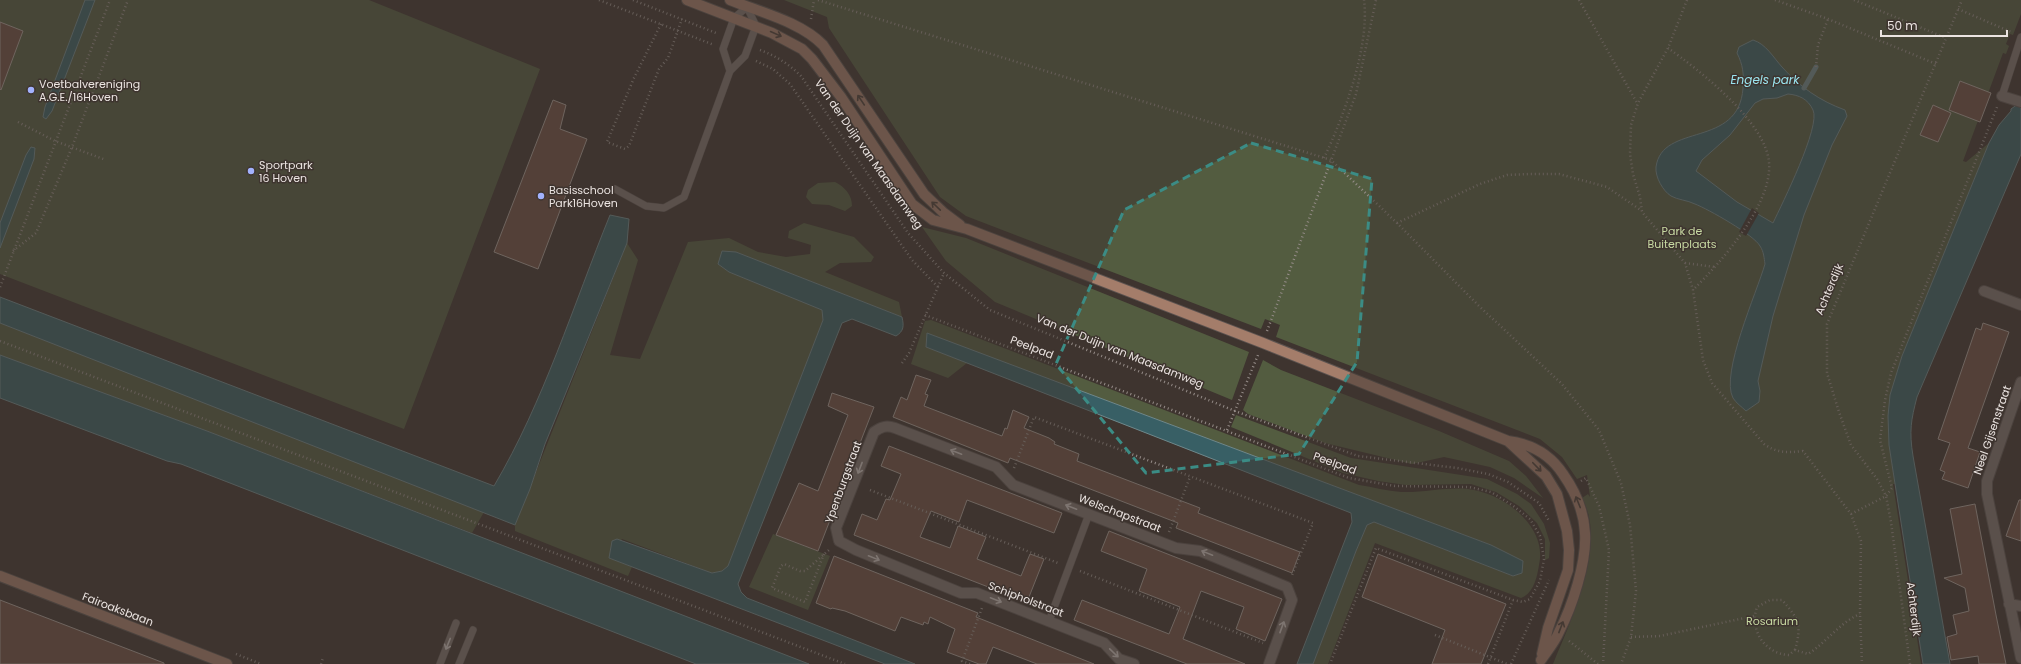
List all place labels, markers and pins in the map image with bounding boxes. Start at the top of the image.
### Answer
place label: Voetbalvereniging A.G.E./16Hoven [39,76,140,105]
marker: Voetbalvereniging A.G.E./16Hoven [26,85,36,95]
place label: Sportpark 16 Hoven [259,157,313,186]
marker: Sportpark 16 Hoven [246,166,256,176]
place label: Basisschool Park16Hoven [549,182,618,211]
marker: Basisschool Park16Hoven [536,191,546,201]

